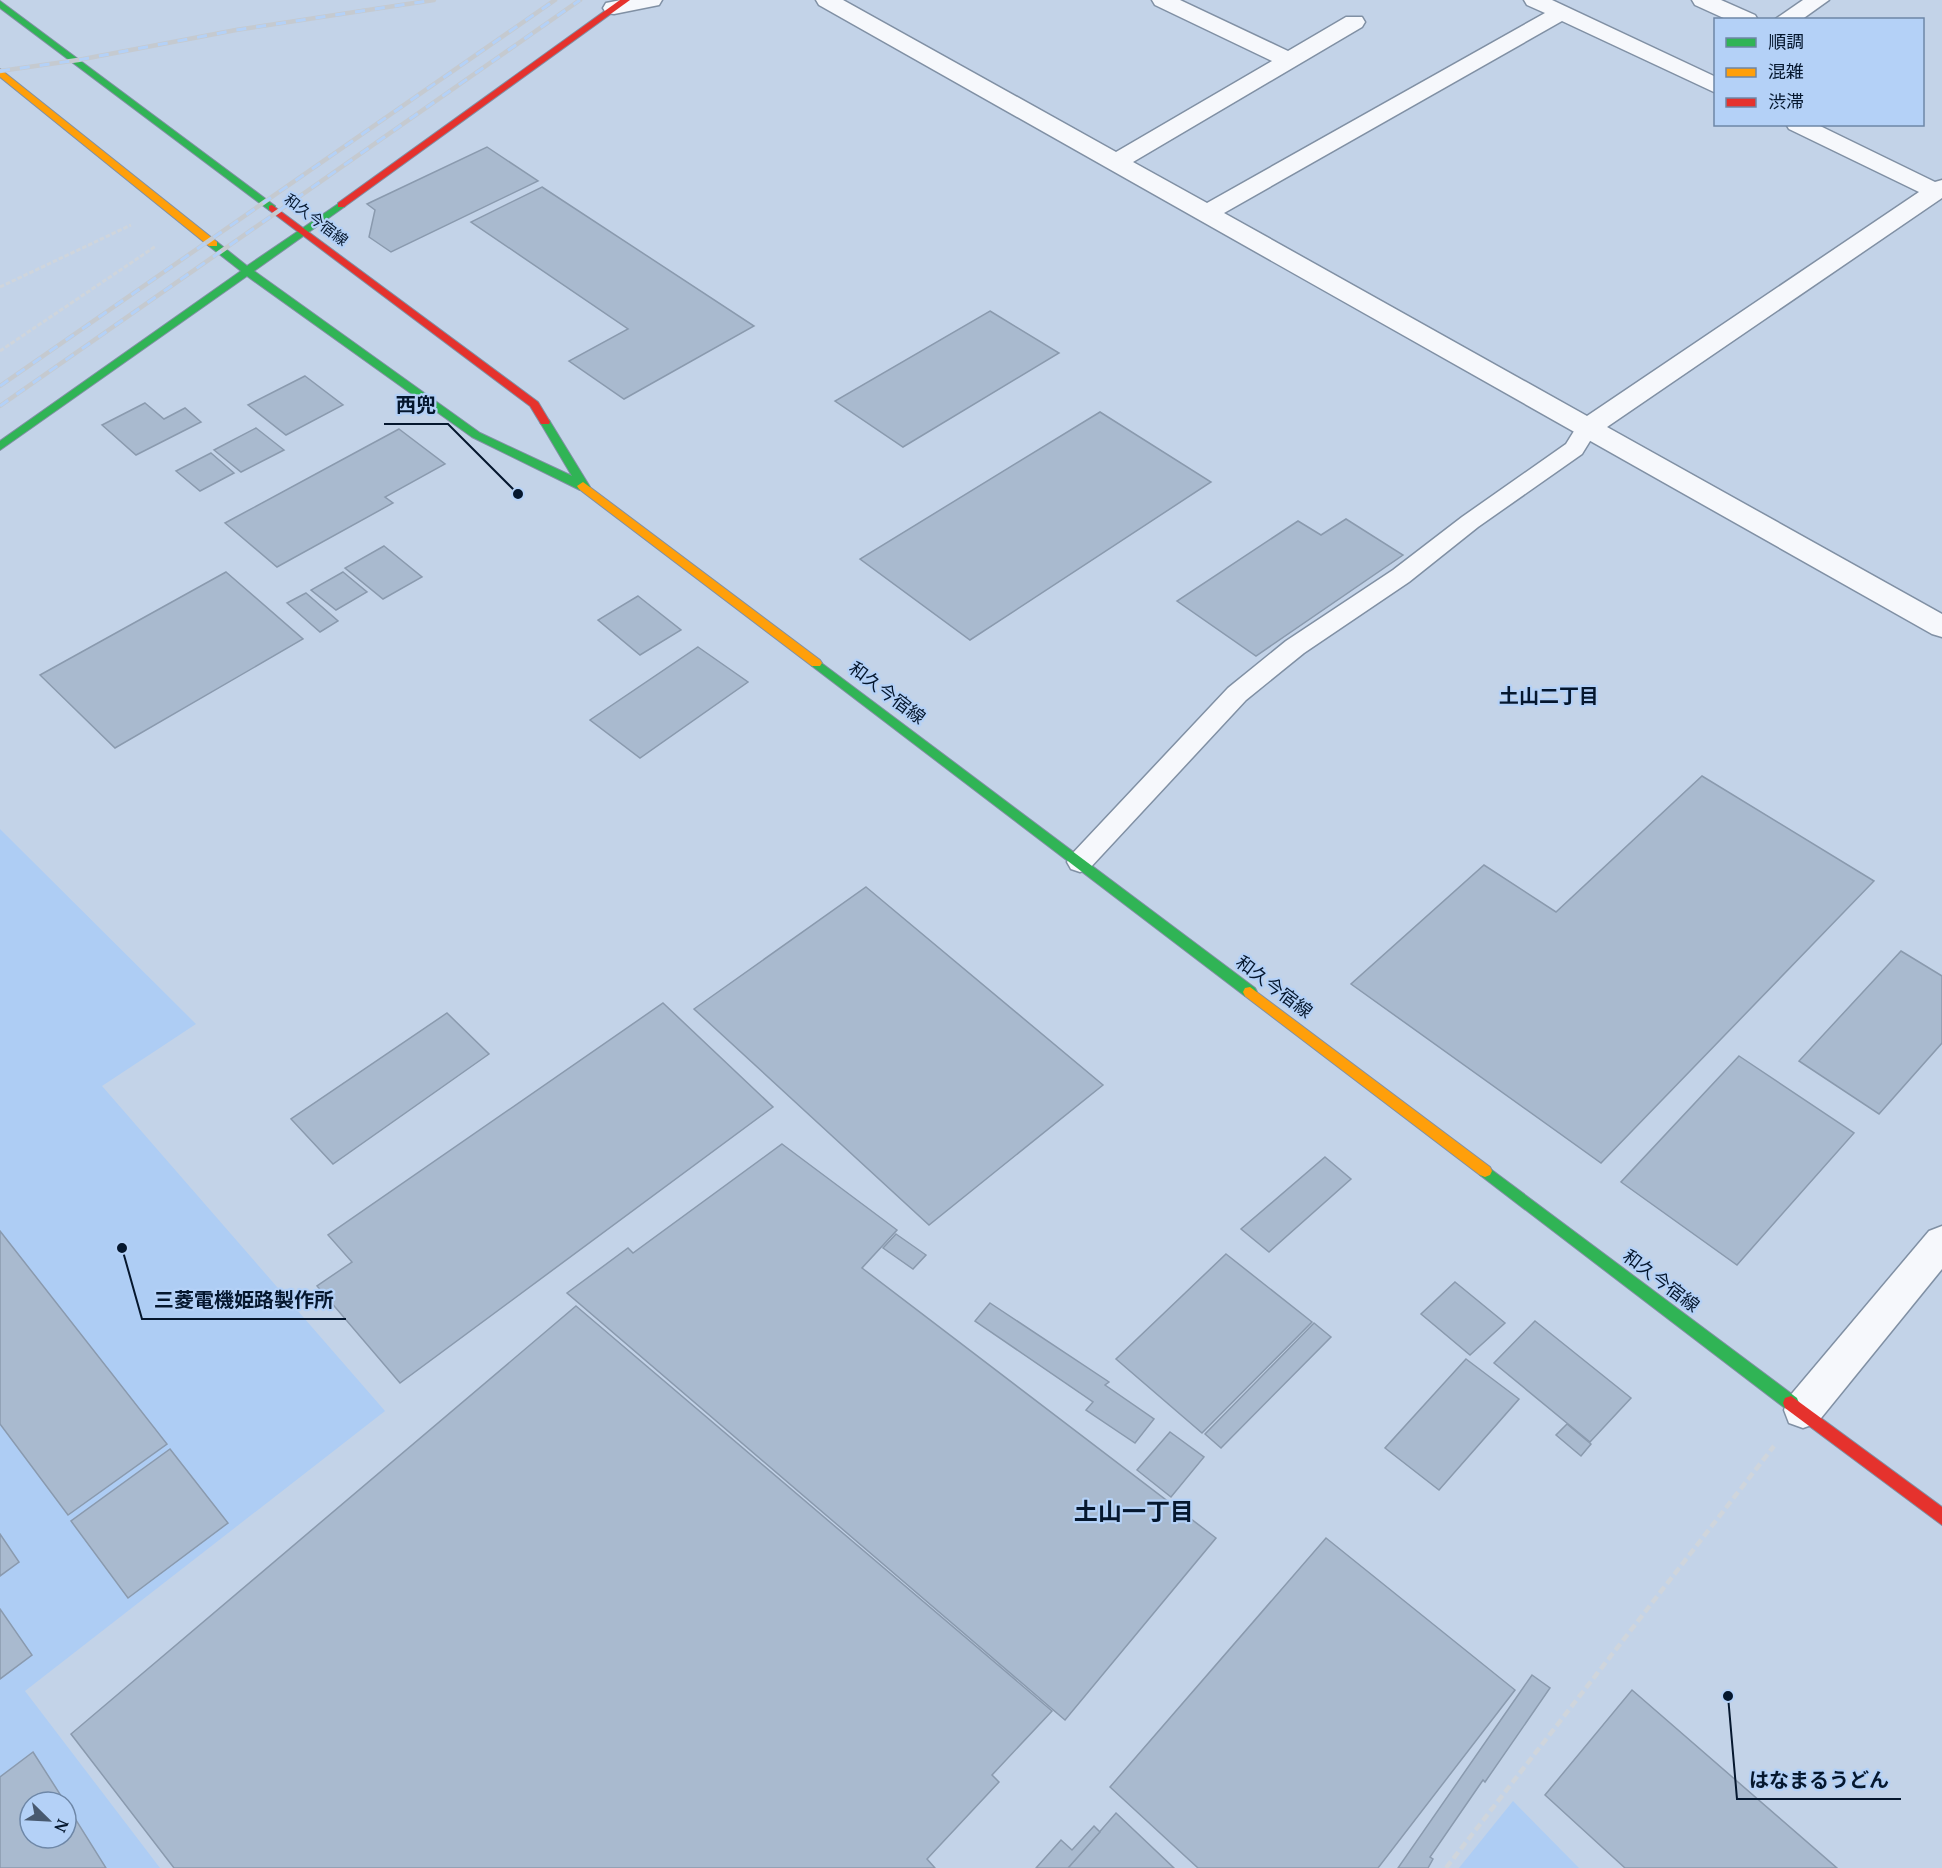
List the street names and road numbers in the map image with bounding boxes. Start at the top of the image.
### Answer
street label: 和久今宿線 [281,189,353,250]
street label: 和久今宿線 [844,656,931,729]
street label: 和久今宿線 [1231,950,1318,1023]
street label: 和久今宿線 [1618,1244,1705,1317]

